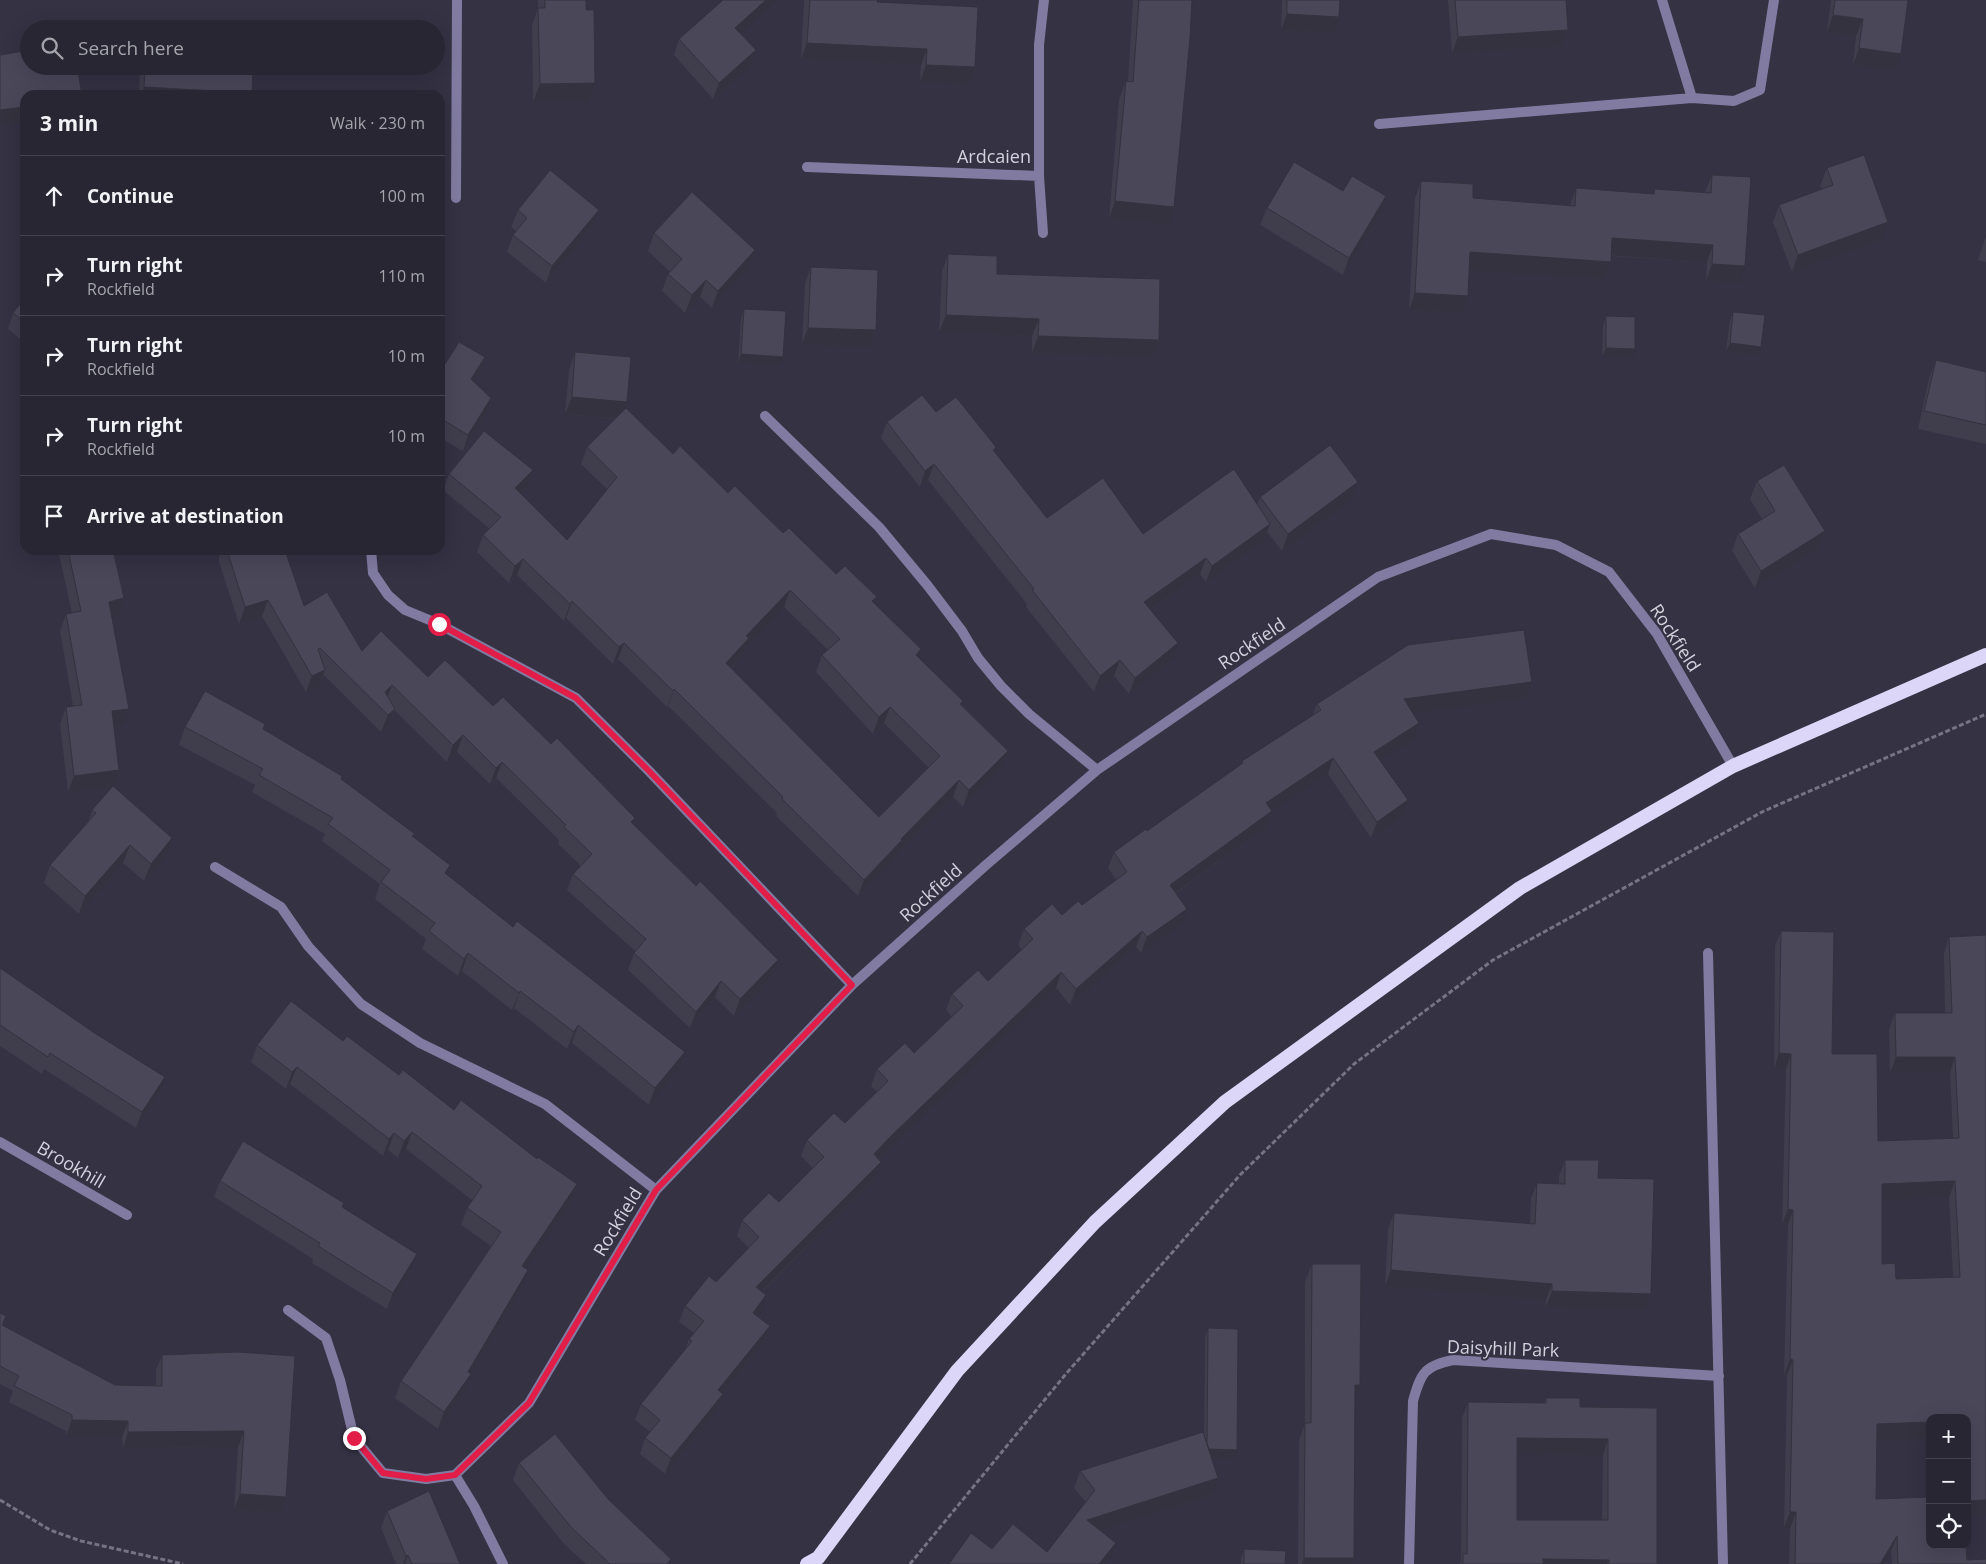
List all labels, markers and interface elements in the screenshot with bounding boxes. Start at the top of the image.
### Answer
search box [20,20,445,75]
icon: search [38,34,66,62]
text: Search here [78,35,184,61]
text: 3 min [40,109,98,137]
text: Walk · 230 m [330,112,425,134]
street label: Ardcaien [957,144,1031,168]
icon: ahead [40,182,68,210]
text: Continue [87,183,174,209]
text: 100 m [379,185,425,207]
text: Turn right [87,252,182,278]
icon: right [40,262,68,290]
text: 110 m [379,265,425,287]
text: Rockfield [87,278,155,300]
text: Turn right [87,332,182,358]
icon: right [40,342,68,370]
text: 10 m [388,345,425,367]
text: Rockfield [87,358,155,380]
text: Turn right [87,412,182,438]
icon: right [40,422,68,450]
text: 10 m [388,425,425,447]
text: Rockfield [87,438,155,460]
icon: arrive [40,502,68,530]
text: Arrive at destination [87,503,284,529]
street label: Rockfield [1645,599,1707,676]
street label: Rockfield [1213,612,1290,674]
route start [428,613,451,636]
street label: Rockfield [894,858,967,927]
street label: Brookhill [33,1135,110,1193]
street label: Rockfield [587,1183,647,1260]
street label: Daisyhill Park [1447,1334,1560,1362]
map controls [1926,1414,1971,1549]
button: + [1926,1414,1971,1459]
route end [343,1427,366,1450]
button: − [1926,1459,1971,1504]
button: locate [1926,1504,1971,1549]

